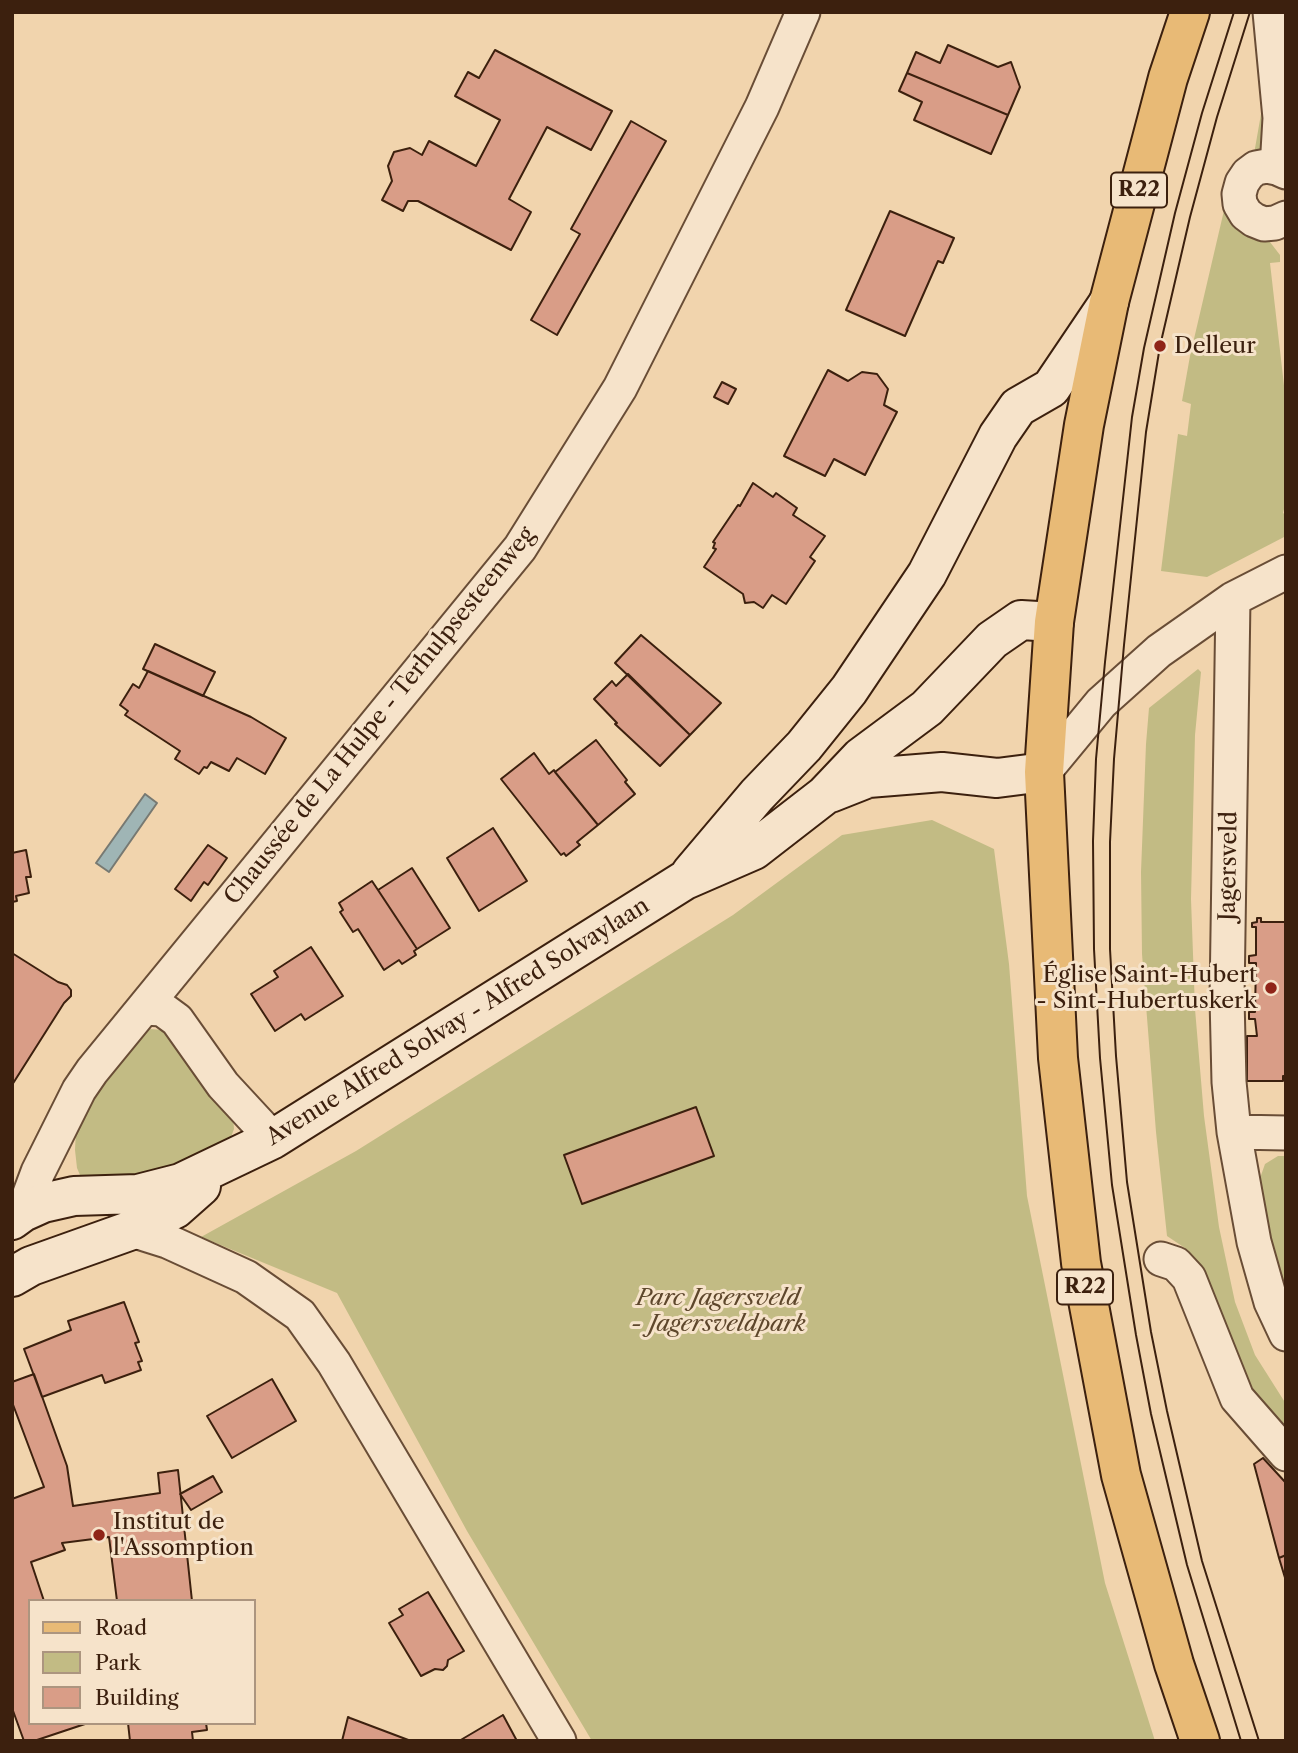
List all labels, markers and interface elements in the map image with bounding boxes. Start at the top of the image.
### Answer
road number: R22 [1111,172,1167,208]
place label: Delleur [1174,332,1256,360]
marker: Delleur [1152,338,1168,354]
street label: Chaussée de La Hulpe - Terhulpsesteenweg [219,522,541,910]
street label: Jagersveld [1214,811,1244,921]
street label: Avenue Alfred Solvay - Alfred Solvaylaan [261,892,655,1152]
place label: Église Saint-Hubert - Sint-Hubertuskerk [1036,961,1257,1015]
marker: Église Saint-Hubert - Sint-Hubertuskerk [1263,980,1279,996]
road number: R22 [1057,1270,1113,1304]
park label: Parc Jagersveld - Jagersveldpark [630,1284,806,1338]
place label: Institut de l'Assomption [113,1508,254,1562]
marker: Institut de l'Assomption [91,1527,107,1543]
legend [28,1599,256,1725]
text: Road [95,1615,147,1640]
text: Park [95,1650,141,1675]
text: Building [95,1685,179,1710]

